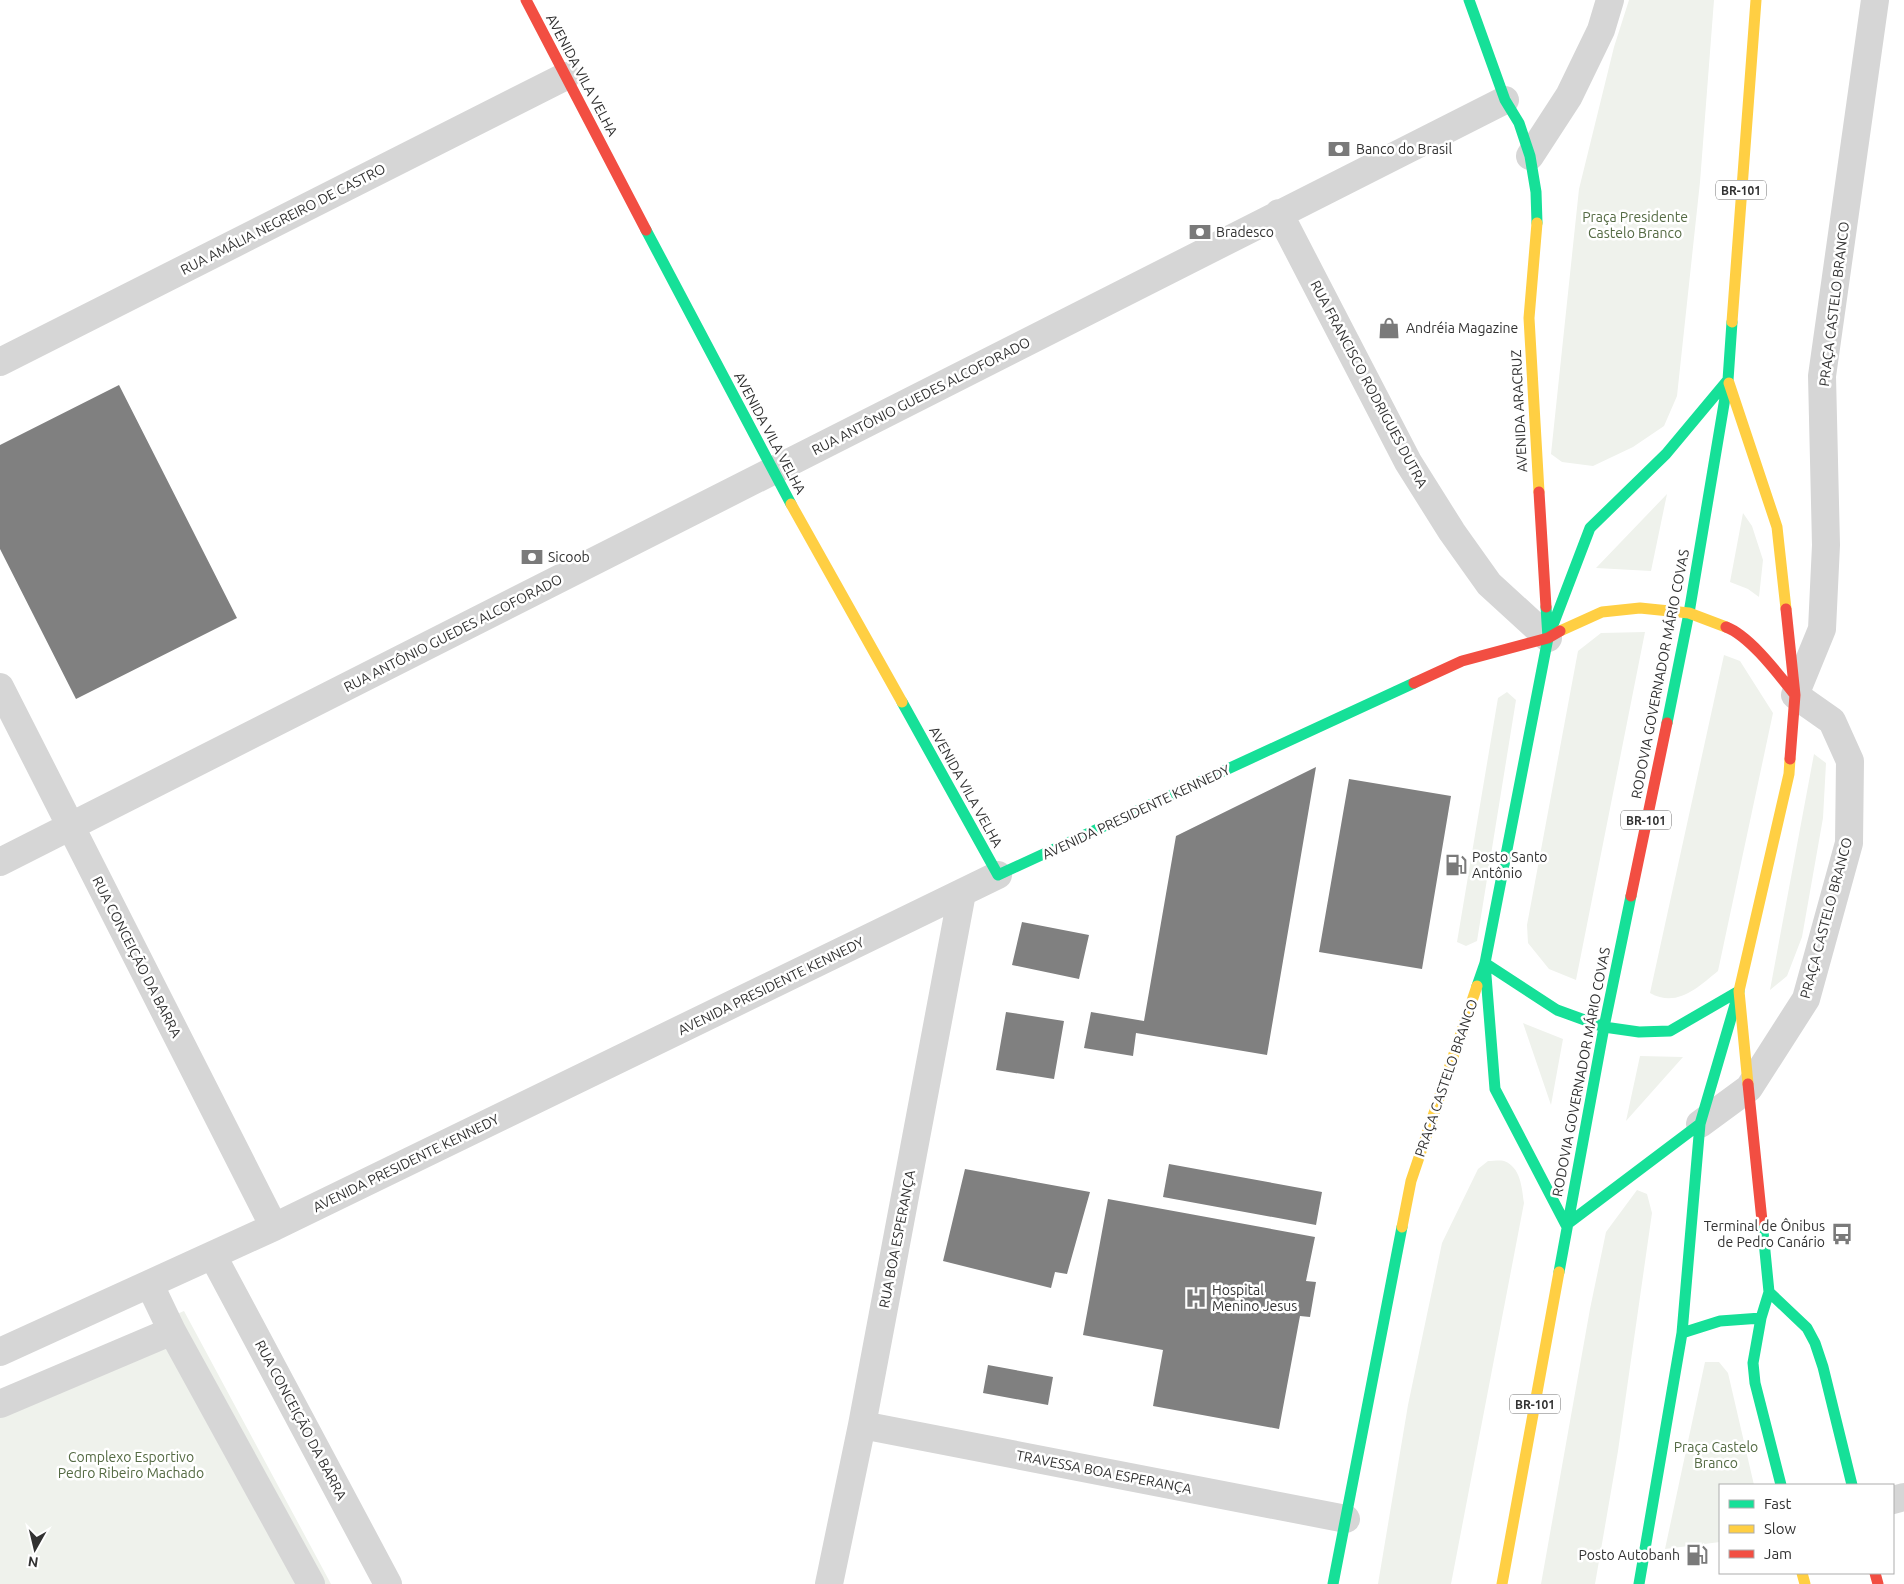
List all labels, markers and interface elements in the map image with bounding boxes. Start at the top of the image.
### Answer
street label: AVENIDA VILA VELHA [543,11,621,139]
bank icon: Banco do Brasil [1326,136,1352,162]
place label: Banco do Brasil [1356,141,1452,157]
street label: RUA AMÁLIA NEGREIRO DE CASTRO [177,159,388,278]
road number: BR-101 [1716,180,1766,200]
park label: Praça Presidente Castelo Branco [1582,209,1688,241]
bank icon: Bradesco [1187,219,1213,245]
street label: PRAÇA CASTELO BRANCO [1816,221,1852,387]
place label: Bradesco [1216,224,1274,240]
street label: RUA FRANCISCO RODRIGUES DUTRA [1307,278,1431,490]
shop icon: Andréia Magazine [1376,315,1402,341]
place label: Andréia Magazine [1406,320,1518,336]
street label: RUA ANTÔNIO GUEDES ALCOFORADO [809,333,1033,458]
street label: AVENIDA ARACRUZ [1508,349,1530,473]
street label: AVENIDA VILA VELHA [731,369,809,497]
bank icon: Sicoob [519,544,545,570]
street label: RODOVIA GOVERNADOR MÁRIO COVAS [1627,548,1692,800]
place label: Sicoob [548,549,590,565]
street label: RUA ANTÔNIO GUEDES ALCOFORADO [341,570,565,695]
street label: AVENIDA VILA VELHA [926,724,1006,850]
street label: AVENIDA PRESIDENTE KENNEDY [1040,761,1232,863]
road number: BR-101 [1621,810,1671,830]
street label: PRAÇA CASTELO BRANCO [1797,836,1855,1000]
place label: Posto Santo Antônio [1472,849,1548,881]
fuel station icon: Posto Santo Antônio [1443,852,1469,878]
street label: RUA CONCEIÇÃO DA BARRA [89,873,186,1040]
street label: AVENIDA PRESIDENTE KENNEDY [675,934,867,1038]
street label: RODOVIA GOVERNADOR MÁRIO COVAS [1548,946,1613,1198]
street label: PRAÇA CASTELO BRANCO [1411,997,1481,1159]
street label: AVENIDA PRESIDENTE KENNEDY [310,1111,502,1215]
street label: RUA BOA ESPERANÇA [876,1169,918,1309]
place label: Terminal de Ônibus de Pedro Canário [1704,1217,1825,1250]
bus stop icon: Terminal de Ônibus de Pedro Canário [1829,1221,1855,1247]
place label: Hospital Menino Jesus [1212,1282,1297,1314]
hospital icon: Hospital Menino Jesus [1183,1285,1209,1311]
street label: RUA CONCEIÇÃO DA BARRA [252,1337,351,1503]
road number: BR-101 [1510,1395,1560,1414]
park label: Praça Castelo Branco [1674,1439,1758,1471]
street label: TRAVESSA BOA ESPERANÇA [1015,1447,1193,1497]
park label: Complexo Esportivo Pedro Ribeiro Machado [58,1449,204,1481]
legend [1719,1484,1894,1574]
text: Fast [1764,1495,1792,1512]
text: Slow [1764,1520,1797,1537]
north arrow [10,1524,60,1574]
fuel station icon: Posto Autobanh [1684,1542,1710,1568]
text: Jam [1764,1545,1792,1562]
place label: Posto Autobanh [1579,1547,1680,1563]
text: N [27,1553,39,1571]

